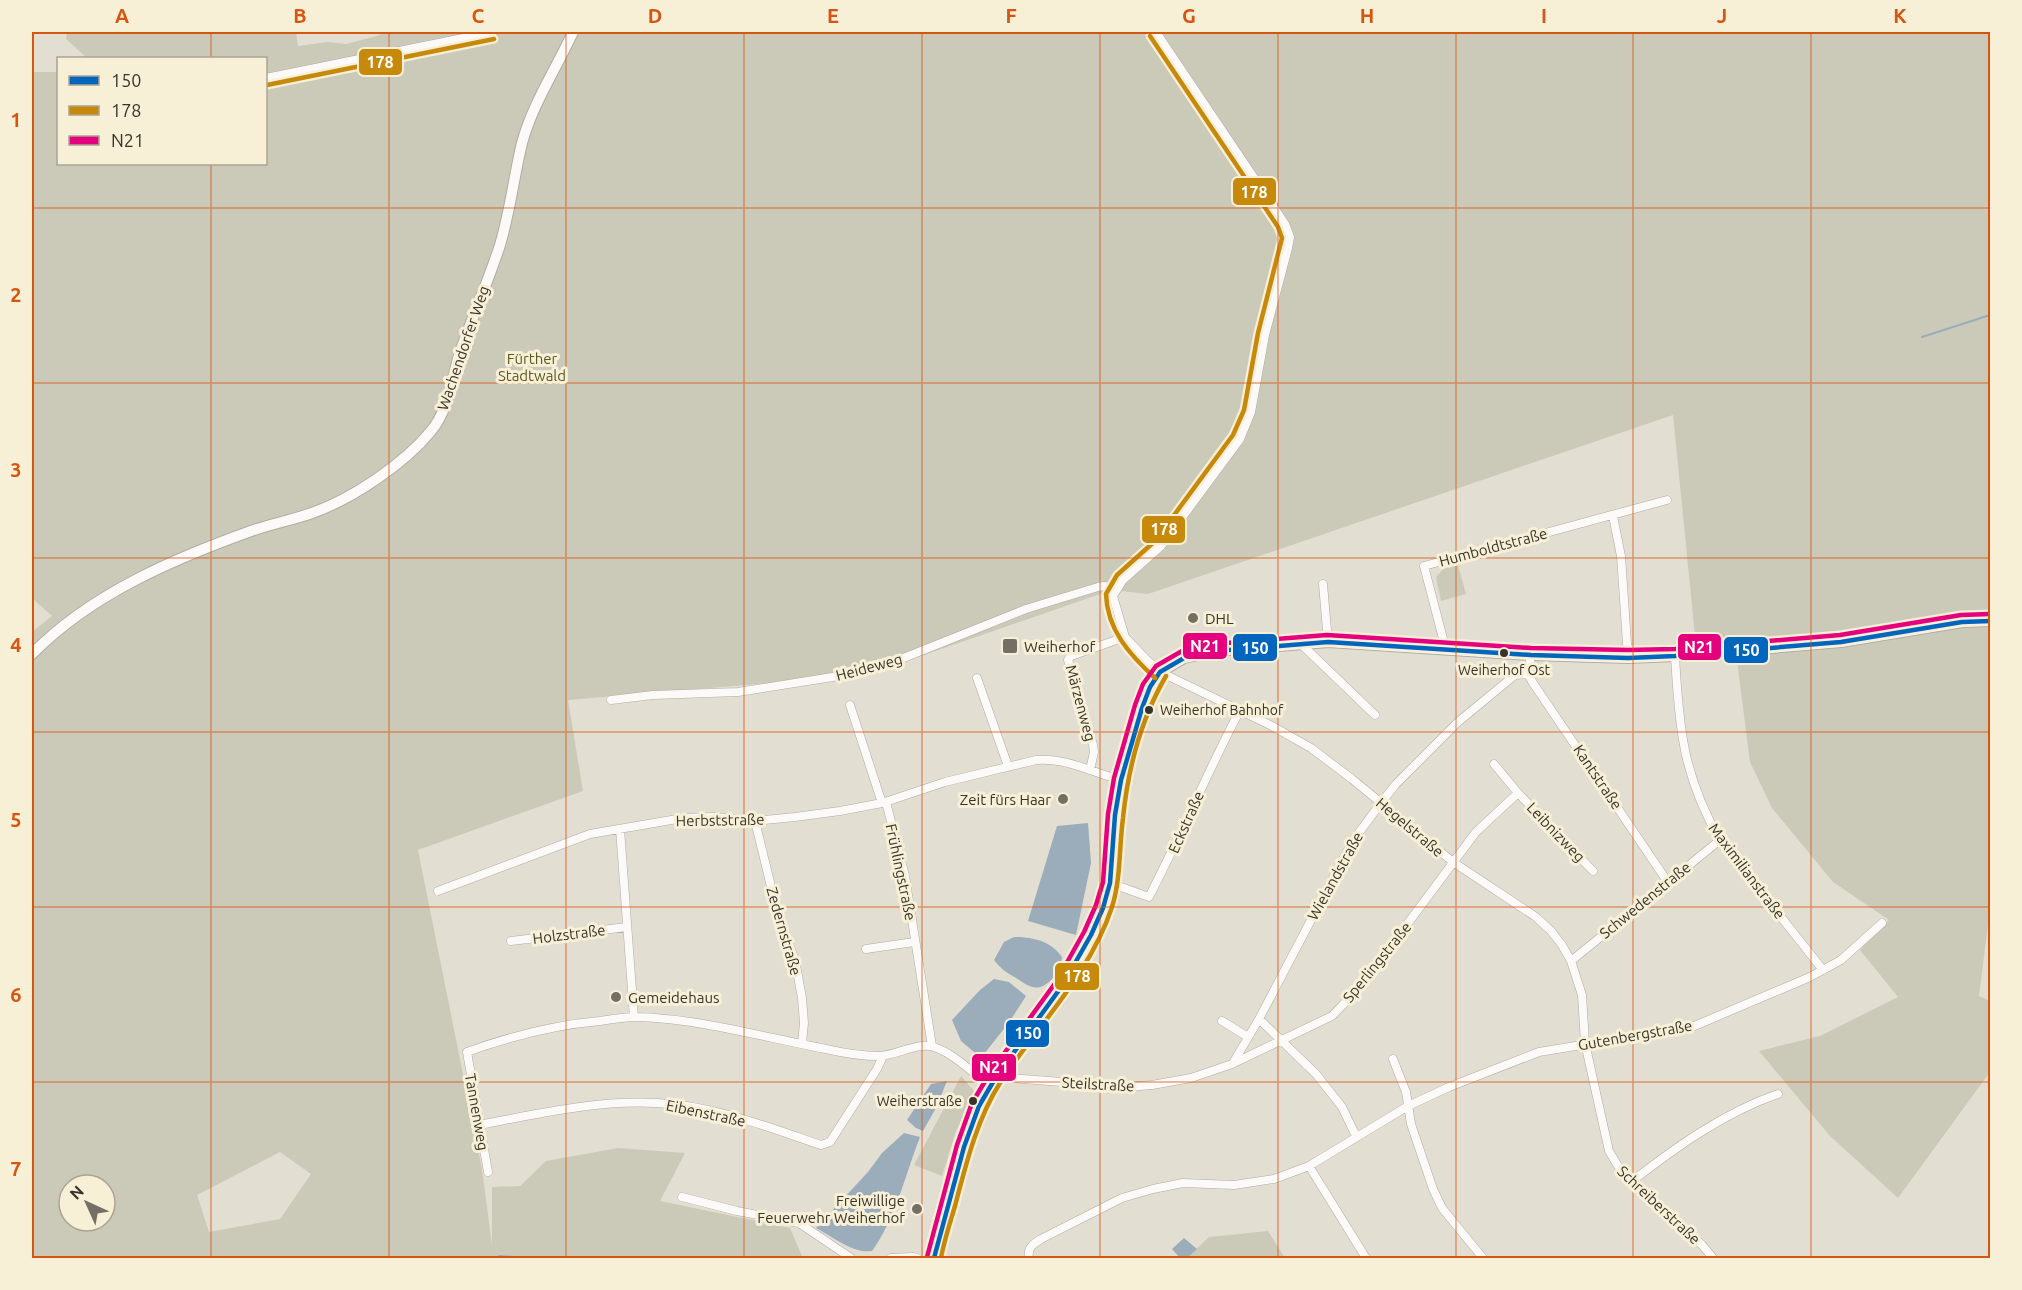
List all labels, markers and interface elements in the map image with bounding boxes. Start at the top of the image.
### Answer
text: A [115,4,129,27]
text: B [293,4,307,27]
text: C [472,4,485,27]
text: D [648,4,662,27]
text: E [827,4,839,27]
text: F [1005,4,1017,27]
text: G [1182,4,1196,27]
text: H [1360,4,1374,27]
text: I [1541,4,1547,27]
text: J [1717,4,1727,27]
text: K [1893,4,1907,27]
line badge: 178 [358,48,403,76]
text: 178 [366,53,394,71]
legend [57,57,267,165]
text: 150 [111,70,141,90]
text: 178 [111,100,141,120]
text: 1 [10,108,22,131]
text: N21 [111,130,144,150]
line badge: 178 [1232,177,1277,206]
text: 178 [1240,183,1268,201]
text: 2 [10,283,22,306]
street label: Wachendorfer Weg [434,284,492,412]
park label: Fürther Stadtwald [498,350,566,384]
text: 3 [10,458,22,481]
line badge: 178 [1141,515,1186,544]
text: 178 [1150,520,1178,538]
street label: Humboldtstraße [1437,524,1549,570]
place label: DHL [1205,610,1234,627]
marker: DHL [1186,611,1200,625]
line badge: N21 [1182,632,1228,660]
text: 4 [10,633,22,656]
line badge: 150 [1232,633,1278,662]
line badge: N21 [1677,633,1722,661]
line badge: 150 [1723,636,1769,664]
marker: Weiherhof [1001,637,1019,655]
text: N21 [1190,637,1220,655]
place label: Weiherhof [1024,638,1095,655]
text: N21 [1684,638,1714,656]
text: 150 [1241,639,1269,657]
text: 150 [1732,641,1760,659]
marker: Weiherhof Ost [1498,647,1510,659]
street label: Heideweg [834,650,904,684]
place label: Weiherhof Ost [1458,662,1551,678]
street label: Märzenweg [1063,663,1099,743]
place label: Weiherhof Bahnhof [1160,702,1284,718]
marker: Weiherhof Bahnhof [1143,704,1155,716]
street label: Kantstraße [1570,741,1626,813]
street label: Eckstraße [1165,788,1207,856]
place label: Zeit fürs Haar [960,791,1051,808]
marker: Zeit fürs Haar [1056,792,1070,806]
street label: Hegelstraße [1373,794,1447,860]
street label: Leibnizweg [1523,799,1589,865]
text: 5 [10,808,22,831]
street label: Herbststraße [675,811,765,829]
street label: Maximilianstraße [1705,820,1789,922]
street label: Frühlingstraße [882,822,920,922]
street label: Wielandstraße [1304,829,1366,923]
street label: Schwedenstraße [1596,858,1694,942]
street label: Zedernstraße [763,885,805,977]
street label: Sperlingstraße [1339,918,1415,1006]
street label: Holzstraße [532,921,606,947]
line badge: 178 [1054,962,1100,991]
text: 178 [1063,967,1091,985]
text: 6 [10,983,22,1006]
place label: Gemeidehaus [628,989,720,1006]
marker: Gemeidehaus [609,990,623,1004]
street label: Gutenbergstraße [1577,1017,1693,1053]
line badge: 150 [1005,1019,1050,1048]
text: 150 [1014,1024,1042,1042]
line badge: N21 [971,1053,1017,1082]
text: N21 [979,1058,1009,1076]
street label: Tannenweg [462,1072,492,1152]
street label: Steilstraße [1061,1074,1135,1094]
place label: Weiherstraße [877,1093,962,1109]
marker: Weiherstraße [967,1095,979,1107]
street label: Eibenstraße [665,1096,747,1130]
text: 7 [10,1157,22,1180]
street label: Schreiberstraße [1614,1162,1704,1248]
north arrow [57,1173,117,1233]
text: N [66,1182,87,1203]
place label: Freiwillige Feuerwehr Weiherhof [757,1192,905,1226]
marker: Freiwillige Feuerwehr Weiherhof [910,1202,924,1216]

